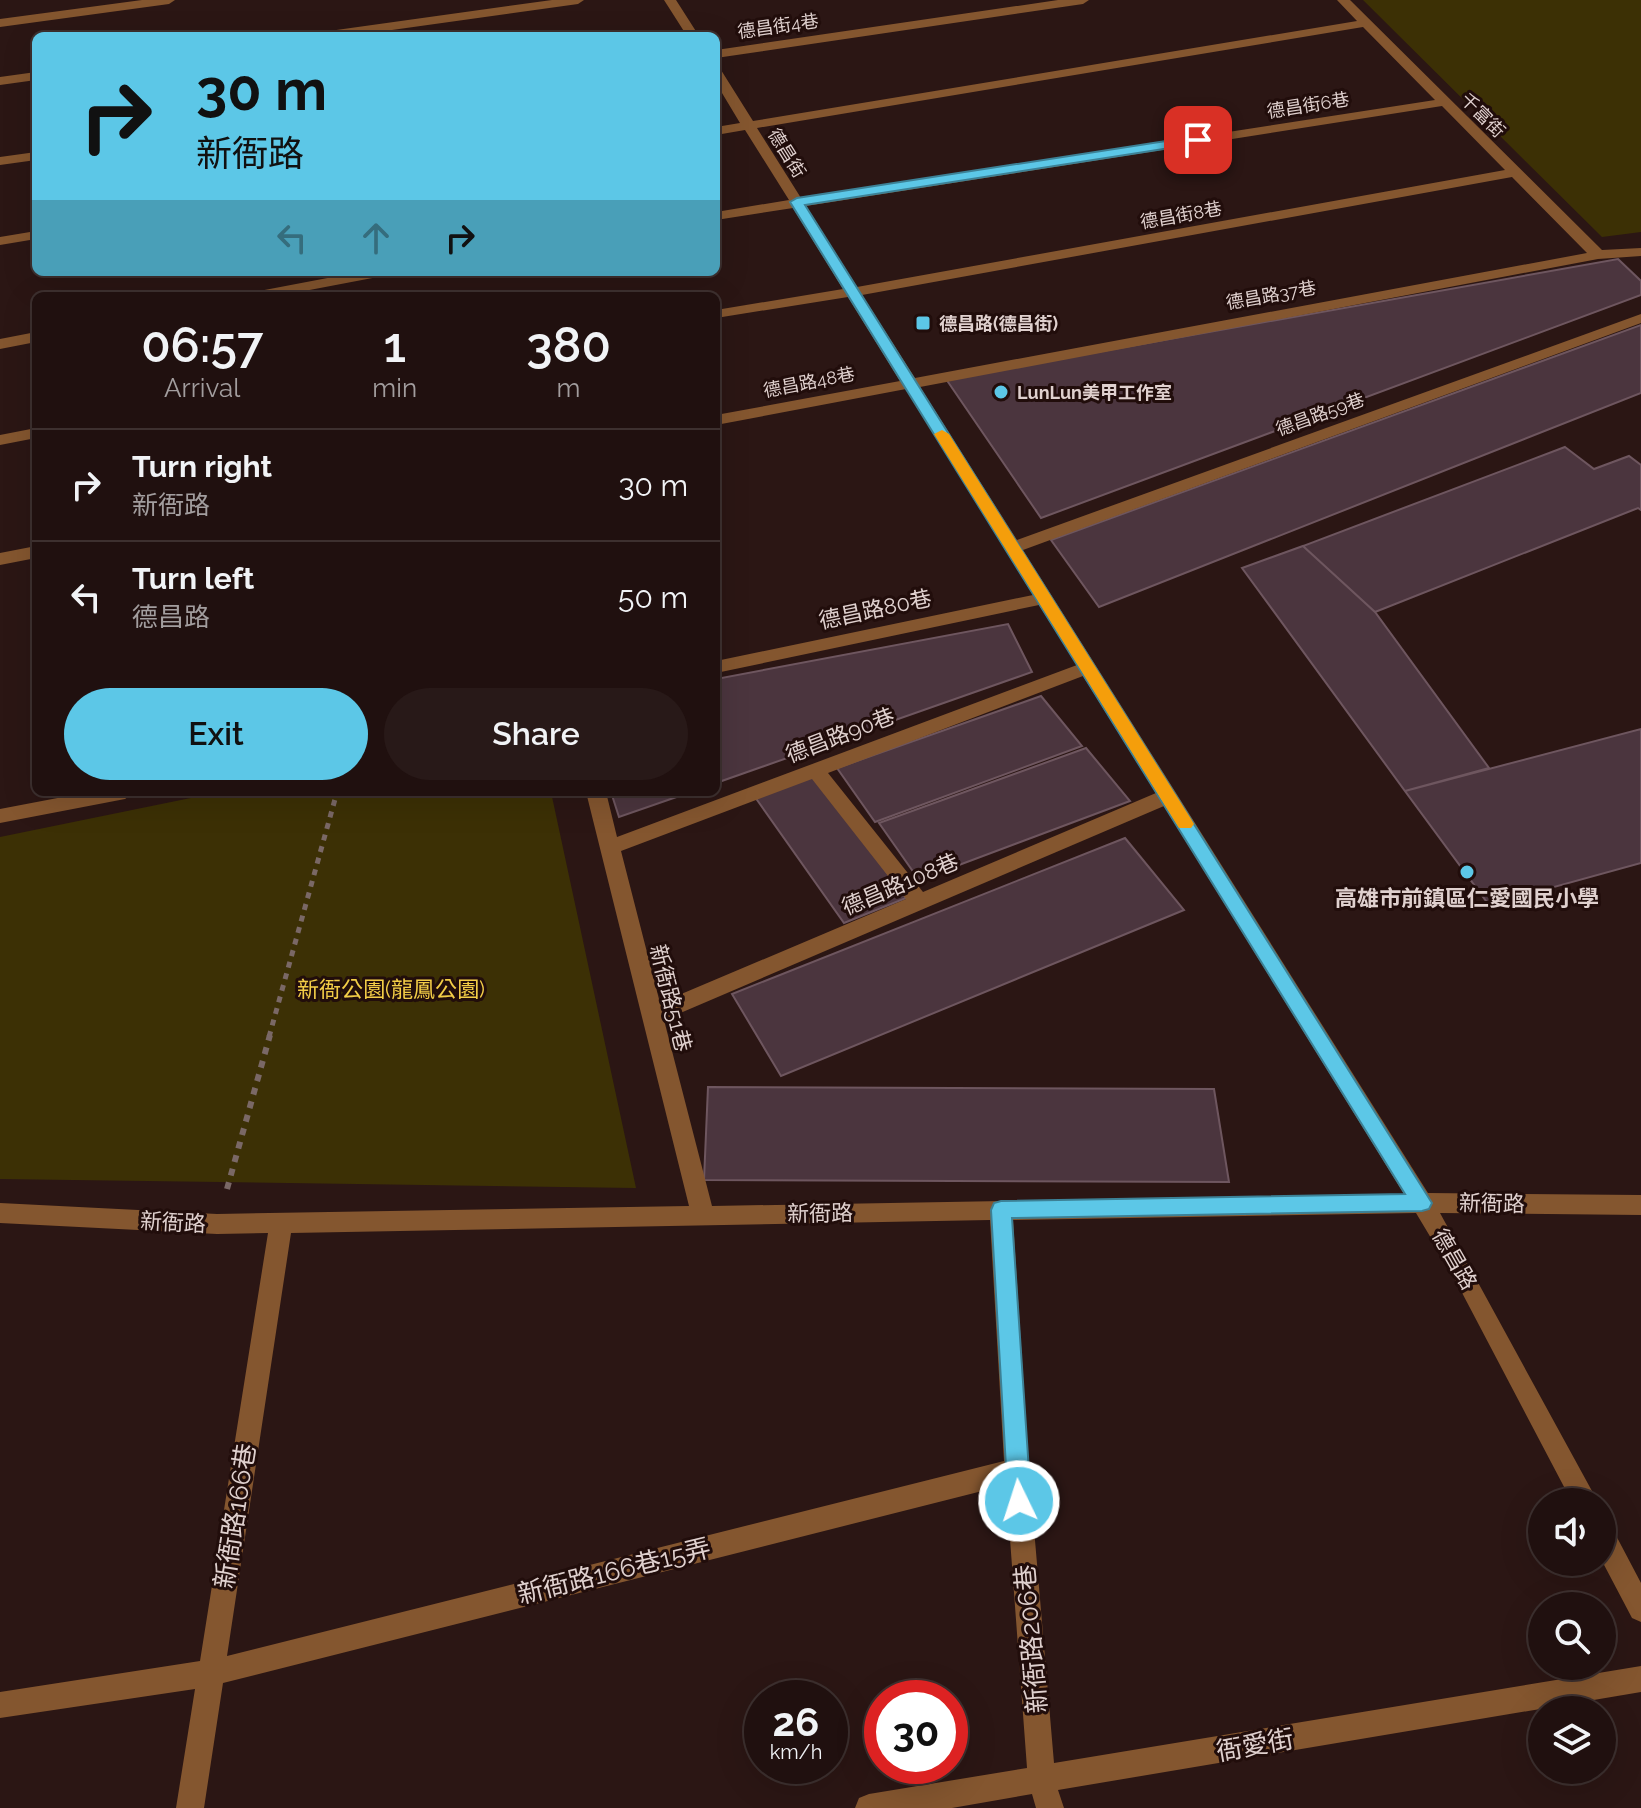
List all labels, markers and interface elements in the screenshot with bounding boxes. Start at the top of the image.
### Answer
street label: 德昌街4巷 [736,10,820,42]
text: 30 m [196,57,327,123]
icon: right [64,64,168,168]
street label: 德昌街6巷 [1265,88,1351,122]
street label: 千富街 [1456,88,1510,142]
pin [1164,106,1232,174]
icon: arrive [1176,118,1220,162]
street label: 德昌街 [764,125,810,181]
text: 新衙路 [196,132,304,174]
street label: 德昌街8巷 [1138,197,1224,233]
icon: left [270,216,314,260]
icon: ahead [354,216,398,260]
icon: right [438,216,482,260]
street label: 德昌路37巷 [1224,277,1318,313]
place label: 德昌路(德昌街) [939,313,1058,334]
marker: 德昌路(德昌街) [914,314,932,332]
text: 06:57 [141,317,263,373]
text: 1 [383,317,406,373]
text: 380 [526,317,611,373]
street label: 德昌路48巷 [762,363,856,401]
text: Arrival [164,373,240,403]
text: min [372,373,417,403]
text: m [557,373,580,403]
place label: LunLun美甲工作室 [1017,382,1172,403]
marker: LunLun美甲工作室 [992,383,1010,401]
street label: 德昌路59巷 [1273,388,1367,440]
text: Turn right [132,449,272,484]
icon: right [64,463,108,507]
text: 30 m [618,468,688,503]
text: 新衙路 [132,490,210,520]
text: Turn left [132,561,254,596]
icon: left [64,575,108,619]
text: 50 m [618,580,688,615]
street label: 德昌路80巷 [816,584,934,634]
text: 德昌路 [132,602,210,632]
button: Exit [64,688,368,780]
button: Share [384,688,688,780]
street label: 德昌路90巷 [782,702,898,768]
street label: 德昌路108巷 [838,848,962,920]
marker: 高雄市前鎮區仁愛國民小學 [1458,863,1476,881]
place label: 高雄市前鎮區仁愛國民小學 [1335,885,1599,911]
street label: 新衙路51巷 [645,942,697,1054]
park label: 新衙公園(龍鳳公園) [297,976,485,1002]
street label: 新衙路 [1459,1189,1525,1217]
street label: 新衙路 [787,1199,853,1227]
street label: 新衙路 [139,1207,207,1237]
street label: 德昌路 [1427,1224,1483,1294]
street label: 新衙路166巷 [209,1441,261,1591]
position arrow [977,1459,1061,1543]
map controls [1528,1488,1616,1784]
button: sound [1528,1488,1616,1576]
street label: 新衙路166巷15弄 [514,1533,714,1609]
street label: 新衙路206巷 [1010,1563,1052,1715]
button: search [1528,1592,1616,1680]
speed limit sign: 30 [864,1680,968,1784]
button: layers [1528,1696,1616,1784]
text: 26 [773,1698,819,1745]
street label: 衙愛街 [1214,1723,1296,1767]
text: km/h [770,1740,822,1764]

